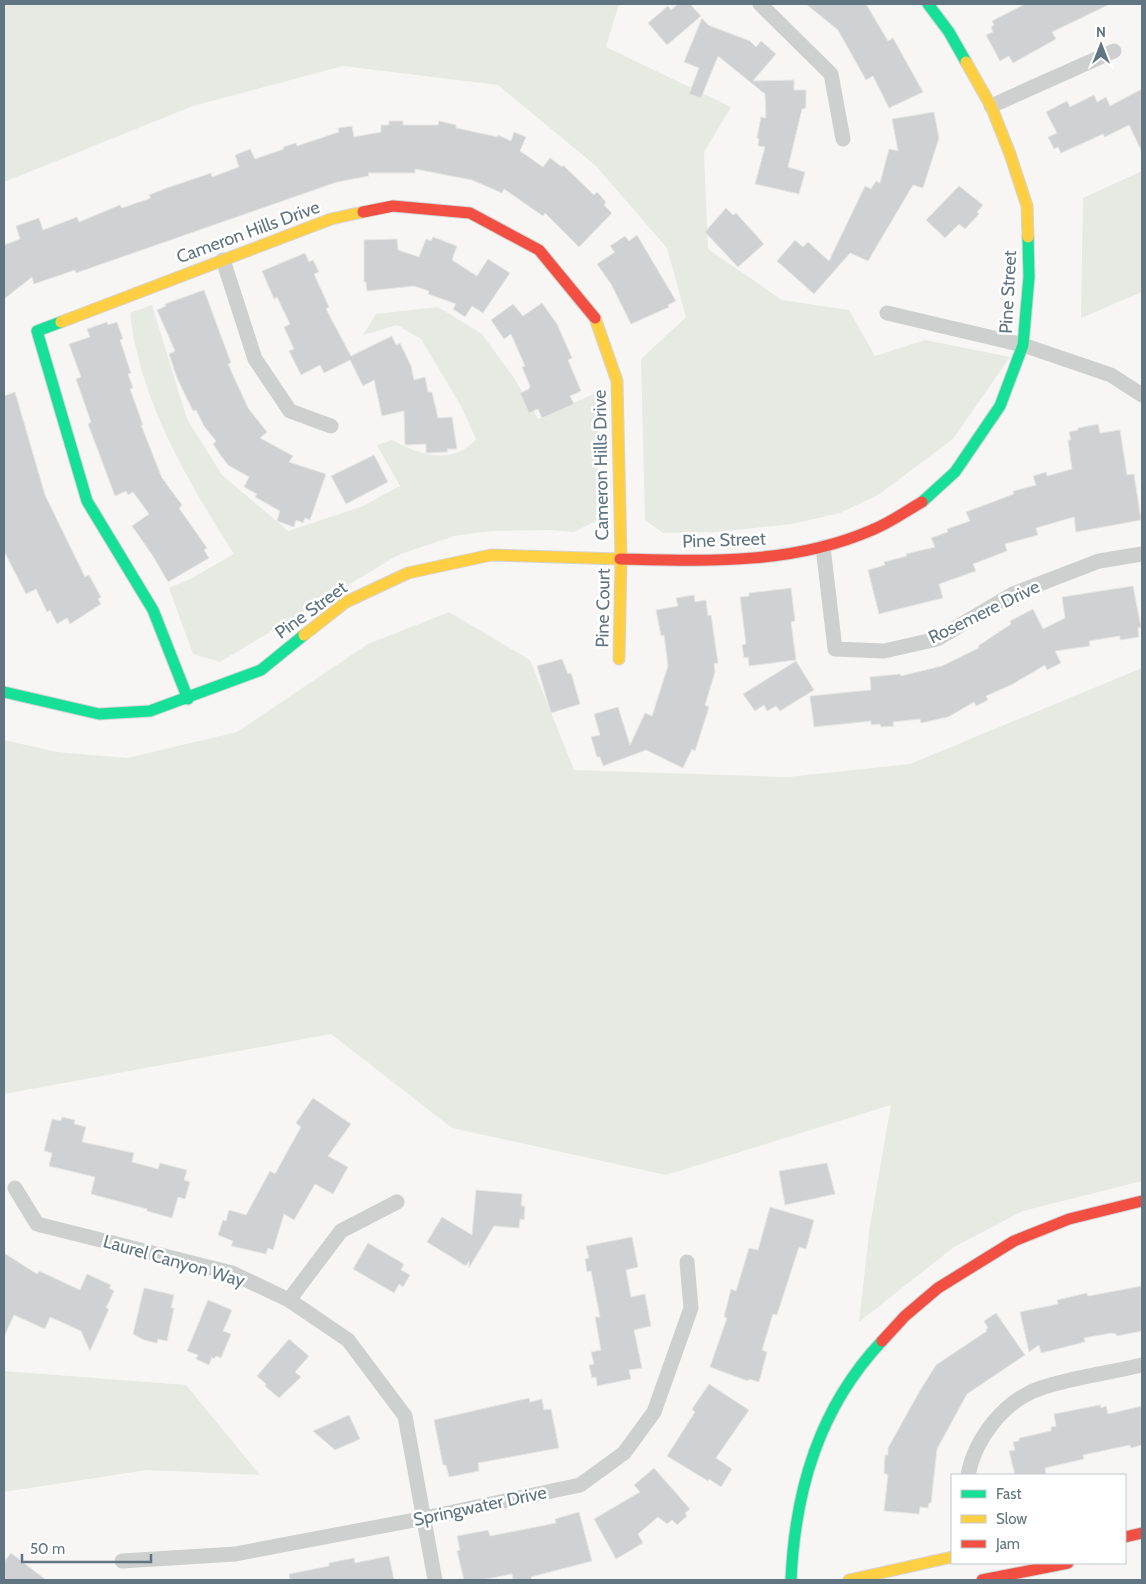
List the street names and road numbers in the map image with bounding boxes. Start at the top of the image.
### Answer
street label: Cameron Hills Drive [173,196,323,268]
street label: Pine Street [995,250,1021,334]
street label: Cameron Hills Drive [589,389,613,541]
street label: Pine Street [682,528,766,552]
street label: Pine Court [591,568,615,648]
street label: Rosemere Drive [925,576,1043,648]
street label: Pine Street [271,577,351,643]
street label: Laurel Canyon Way [101,1230,247,1292]
street label: Springwater Drive [411,1481,549,1531]

